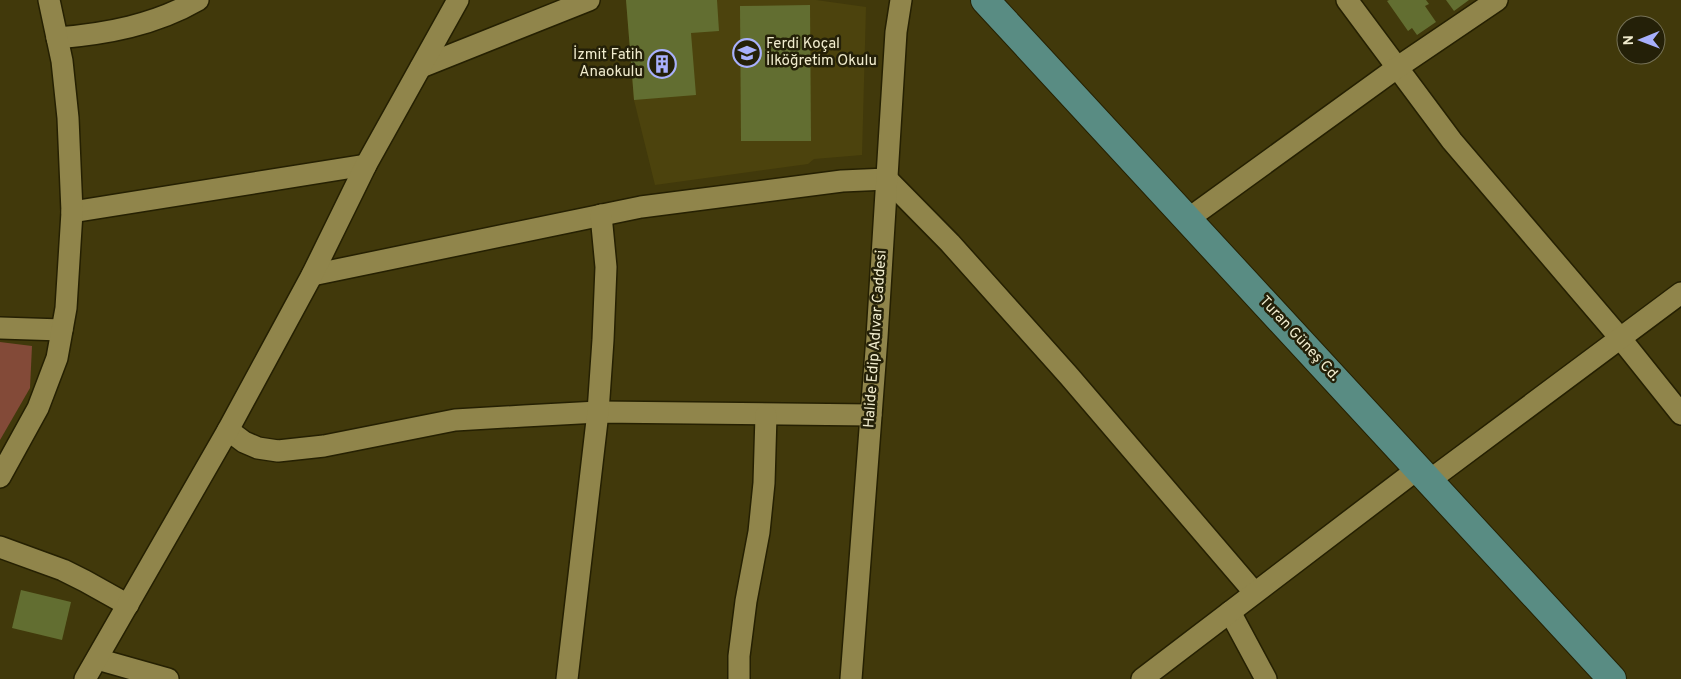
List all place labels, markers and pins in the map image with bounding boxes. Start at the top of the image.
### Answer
place label: Ferdi Koçal İlköğretim Okulu [766,35,877,71]
school or university icon: Ferdi Koçal İlköğretim Okulu [732,38,762,68]
place label: İzmit Fatih Anaokulu [573,45,643,82]
building icon: İzmit Fatih Anaokulu [647,49,677,79]

